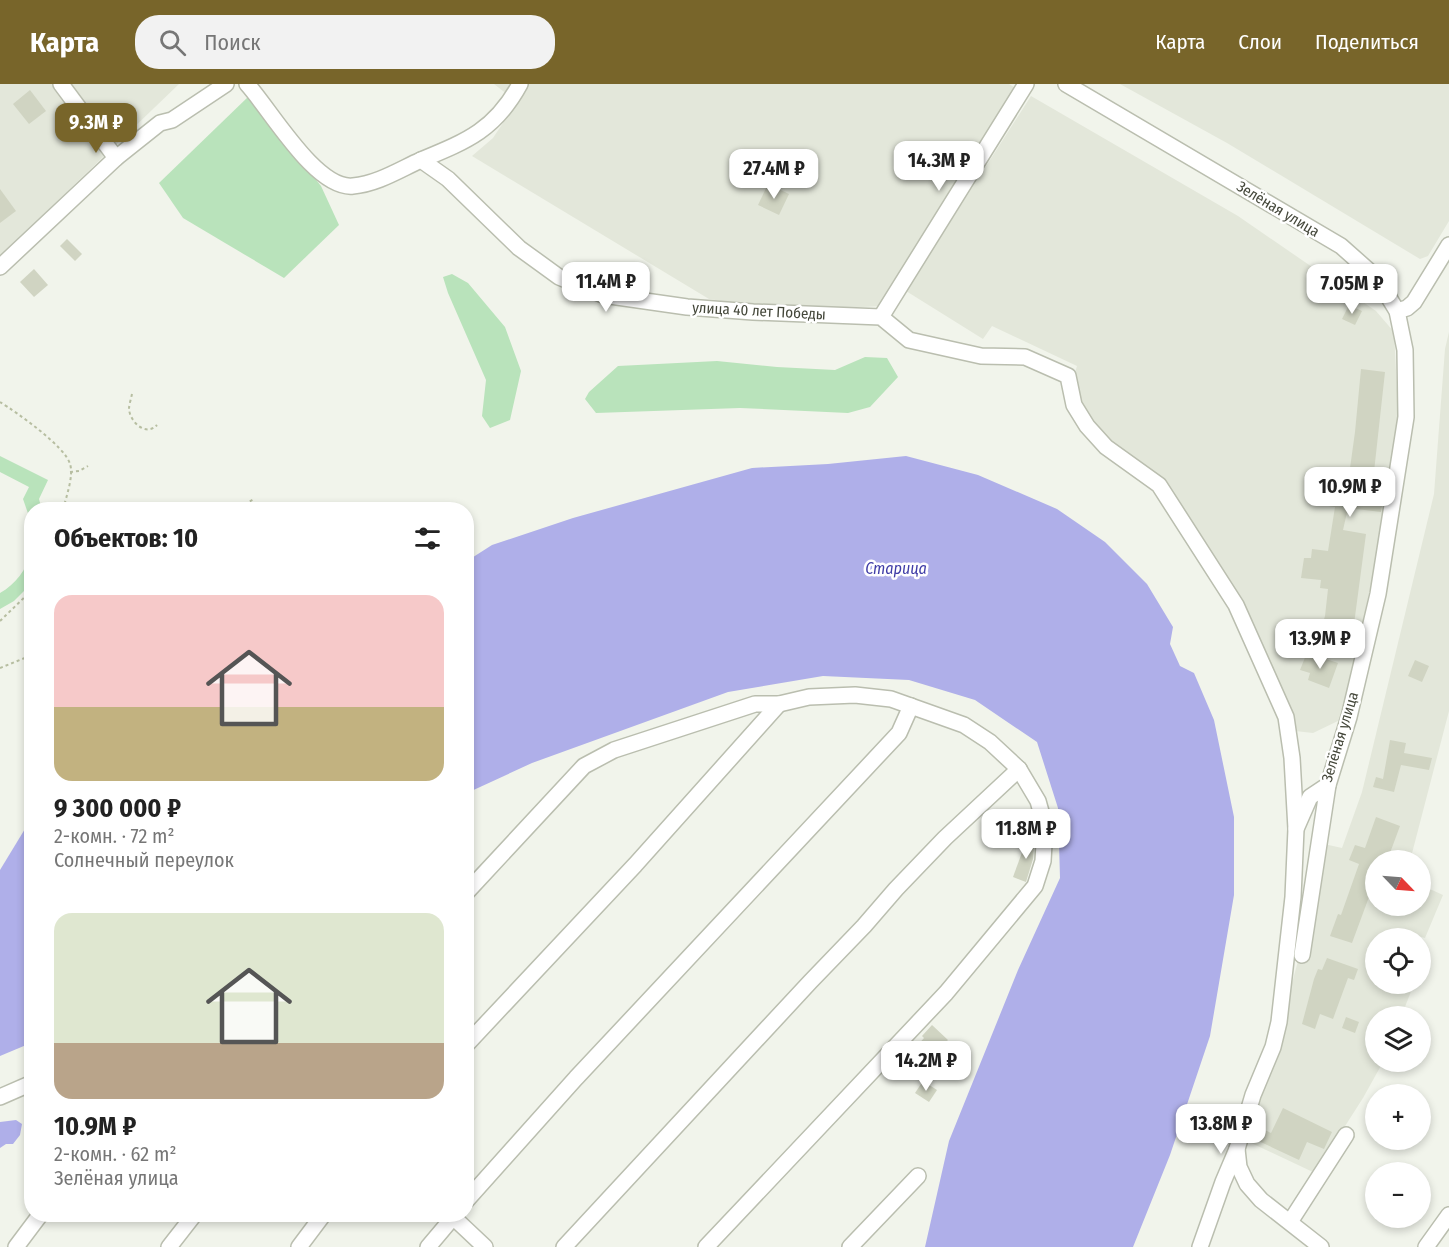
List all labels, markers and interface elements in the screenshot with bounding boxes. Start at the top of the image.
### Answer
search box [135,15,555,69]
text: Карта [30,26,99,59]
icon: search [156,26,189,59]
text: Поиск [204,29,261,56]
text: Карта [1155,29,1205,55]
text: Слои [1238,29,1282,55]
text: Поделиться [1315,29,1419,55]
pin: 9.3M ₽ [47,103,145,154]
text: 9.3M ₽ [69,110,123,134]
pin: 14.3M ₽ [884,141,994,192]
text: 14.3M ₽ [908,148,970,172]
pin: 27.4M ₽ [719,149,829,200]
text: 27.4M ₽ [743,156,805,180]
street label: Зелёная улица [1233,177,1323,241]
pin: 11.4M ₽ [551,262,661,313]
pin: 7.05M ₽ [1297,264,1407,315]
text: 11.4M ₽ [576,269,636,293]
text: 7.05M ₽ [1321,271,1383,295]
street label: улица 40 лет Победы [692,299,826,323]
pin: 10.9M ₽ [1295,467,1405,518]
text: 10.9M ₽ [1318,474,1382,498]
icon: filters [411,522,444,555]
text: Объектов: 10 [54,523,198,554]
water label: Старица [865,559,927,578]
pin: 13.9M ₽ [1265,619,1375,670]
text: 13.9M ₽ [1289,626,1351,650]
icon: home [195,634,303,742]
street label: Зелёная улица [1318,690,1362,784]
text: 9 300 000 ₽ [54,793,181,824]
pin: 11.8M ₽ [971,809,1081,860]
text: 11.8M ₽ [995,816,1057,840]
text: 2-комн. · 72 m² [54,824,175,848]
text: Солнечный переулок [54,848,234,872]
north arrow [1365,850,1431,916]
map controls [1365,850,1431,1228]
button: locate [1365,928,1431,994]
icon: home [195,952,303,1060]
button: layers [1365,1006,1431,1072]
pin: 14.2M ₽ [871,1041,981,1092]
text: 14.2M ₽ [895,1048,957,1072]
button: + [1365,1084,1431,1150]
pin: 13.8M ₽ [1166,1104,1276,1155]
text: 10.9M ₽ [54,1111,136,1142]
text: 13.8M ₽ [1190,1111,1252,1135]
text: 2-комн. · 62 m² [54,1142,176,1166]
button: − [1365,1162,1431,1228]
text: Зелёная улица [54,1166,179,1190]

